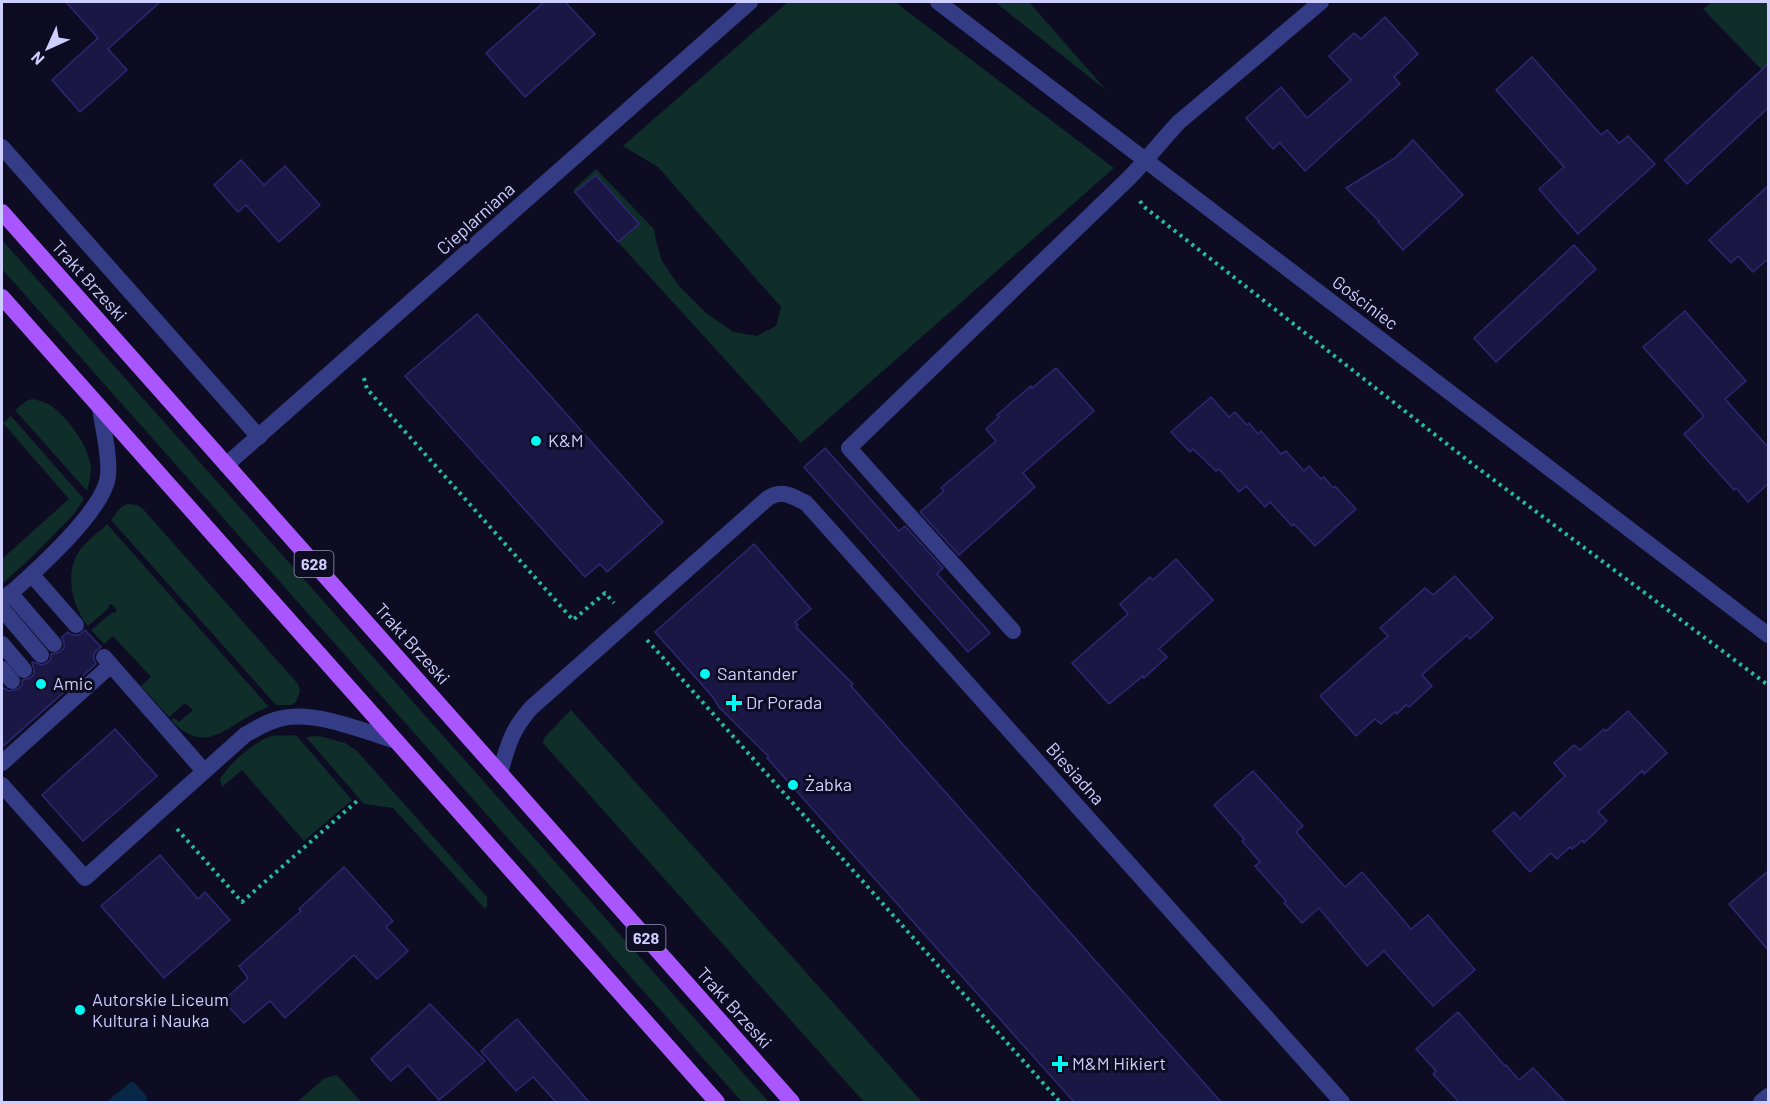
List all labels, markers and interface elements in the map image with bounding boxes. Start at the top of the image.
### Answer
north arrow [18,18,78,78]
text: N [27,48,48,69]
street label: Cieplarniana [432,178,519,259]
street label: Trakt Brzeski [48,235,132,326]
street label: Gościniec [1328,270,1403,334]
place label: K&M [548,429,584,451]
marker: K&M [529,434,543,448]
road number: 628 [294,551,334,577]
street label: Trakt Brzeski [371,598,455,689]
place label: Santander [717,662,798,684]
marker: Santander [698,667,712,681]
place label: Amic [53,672,93,694]
marker: Amic [34,677,48,691]
place label: Dr Porada [746,691,822,713]
marker: Dr Porada [727,696,741,710]
street label: Biesiadna [1042,738,1110,809]
place label: Żabka [805,773,852,795]
marker: Żabka [786,778,800,792]
road number: 628 [626,925,666,951]
street label: Trakt Brzeski [693,962,777,1053]
place label: Autorskie Liceum Kultura i Nauka [92,988,229,1031]
marker: Autorskie Liceum Kultura i Nauka [73,1003,87,1017]
place label: M&M Hikiert [1072,1052,1166,1074]
marker: M&M Hikiert [1053,1057,1067,1071]

